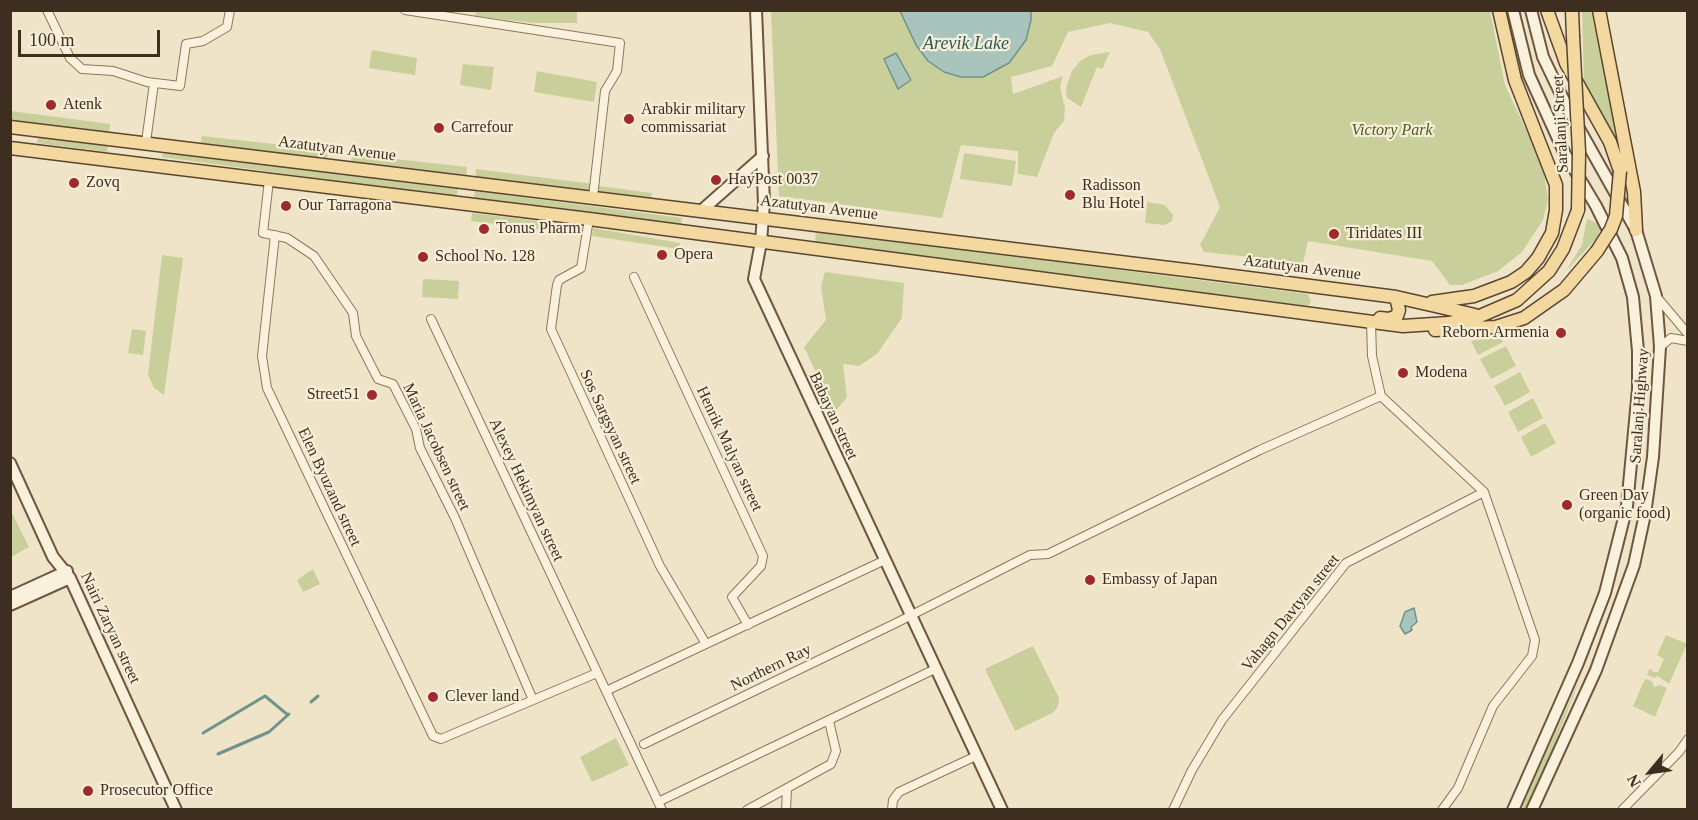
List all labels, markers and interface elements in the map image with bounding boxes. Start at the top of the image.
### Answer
scale bar [21,18,164,56]
text: 100 m [29,30,75,50]
water label: Arevik Lake [923,33,1009,55]
street label: Saralanji Street [1549,74,1573,174]
place label: Atenk [63,95,102,115]
marker: Atenk [44,98,58,112]
place label: Arabkir military commissariat [641,100,745,138]
marker: Arabkir military commissariat [622,112,636,126]
place label: Carrefour [451,118,513,138]
marker: Carrefour [432,121,446,135]
park label: Victory Park [1351,121,1433,141]
street label: Azatutyan Avenue [277,132,397,166]
place label: HayPost 0037 [728,170,818,190]
place label: Zovq [86,173,120,193]
marker: HayPost 0037 [709,173,723,187]
marker: Zovq [67,176,81,190]
place label: Radisson Blu Hotel [1082,176,1145,214]
marker: Radisson Blu Hotel [1063,188,1077,202]
street label: Azatutyan Avenue [759,191,879,225]
place label: Our Tarragona [298,196,392,216]
marker: Our Tarragona [279,199,293,213]
place label: Tonus Pharm [496,219,581,239]
marker: Tonus Pharm [477,222,491,236]
place label: Tiridates III [1346,224,1422,244]
marker: Tiridates III [1327,227,1341,241]
place label: Opera [674,245,713,265]
place label: School No. 128 [435,247,535,267]
marker: Opera [655,248,669,262]
marker: School No. 128 [416,250,430,264]
street label: Azatutyan Avenue [1242,251,1362,285]
place label: Reborn Armenia [1442,323,1549,343]
marker: Reborn Armenia [1554,326,1568,340]
street label: Saralanj Highway [1626,348,1654,464]
place label: Modena [1415,363,1467,383]
marker: Modena [1396,366,1410,380]
street label: Sos Sargsyan street [575,367,645,487]
street label: Babayan street [804,369,862,463]
street label: Maria Jacobsen street [398,380,474,514]
street label: Henrik Malyan street [692,383,766,515]
place label: Street51 [307,385,360,405]
marker: Street51 [365,388,379,402]
street label: Alexey Hekimyan street [484,415,568,565]
street label: Elen Byuzand street [293,425,365,549]
place label: Green Day (organic food) [1579,486,1671,524]
marker: Green Day (organic food) [1560,498,1574,512]
street label: Vahagn Davtyan street [1238,551,1344,675]
street label: Nairi Zaryan street [76,569,144,687]
place label: Embassy of Japan [1102,570,1218,590]
marker: Embassy of Japan [1083,573,1097,587]
street label: Northern Ray [727,640,815,696]
place label: Clever land [445,687,519,707]
marker: Clever land [426,690,440,704]
north arrow [1620,742,1680,802]
text: N [1624,772,1644,790]
place label: Prosecutor Office [100,781,213,801]
marker: Prosecutor Office [81,784,95,798]

